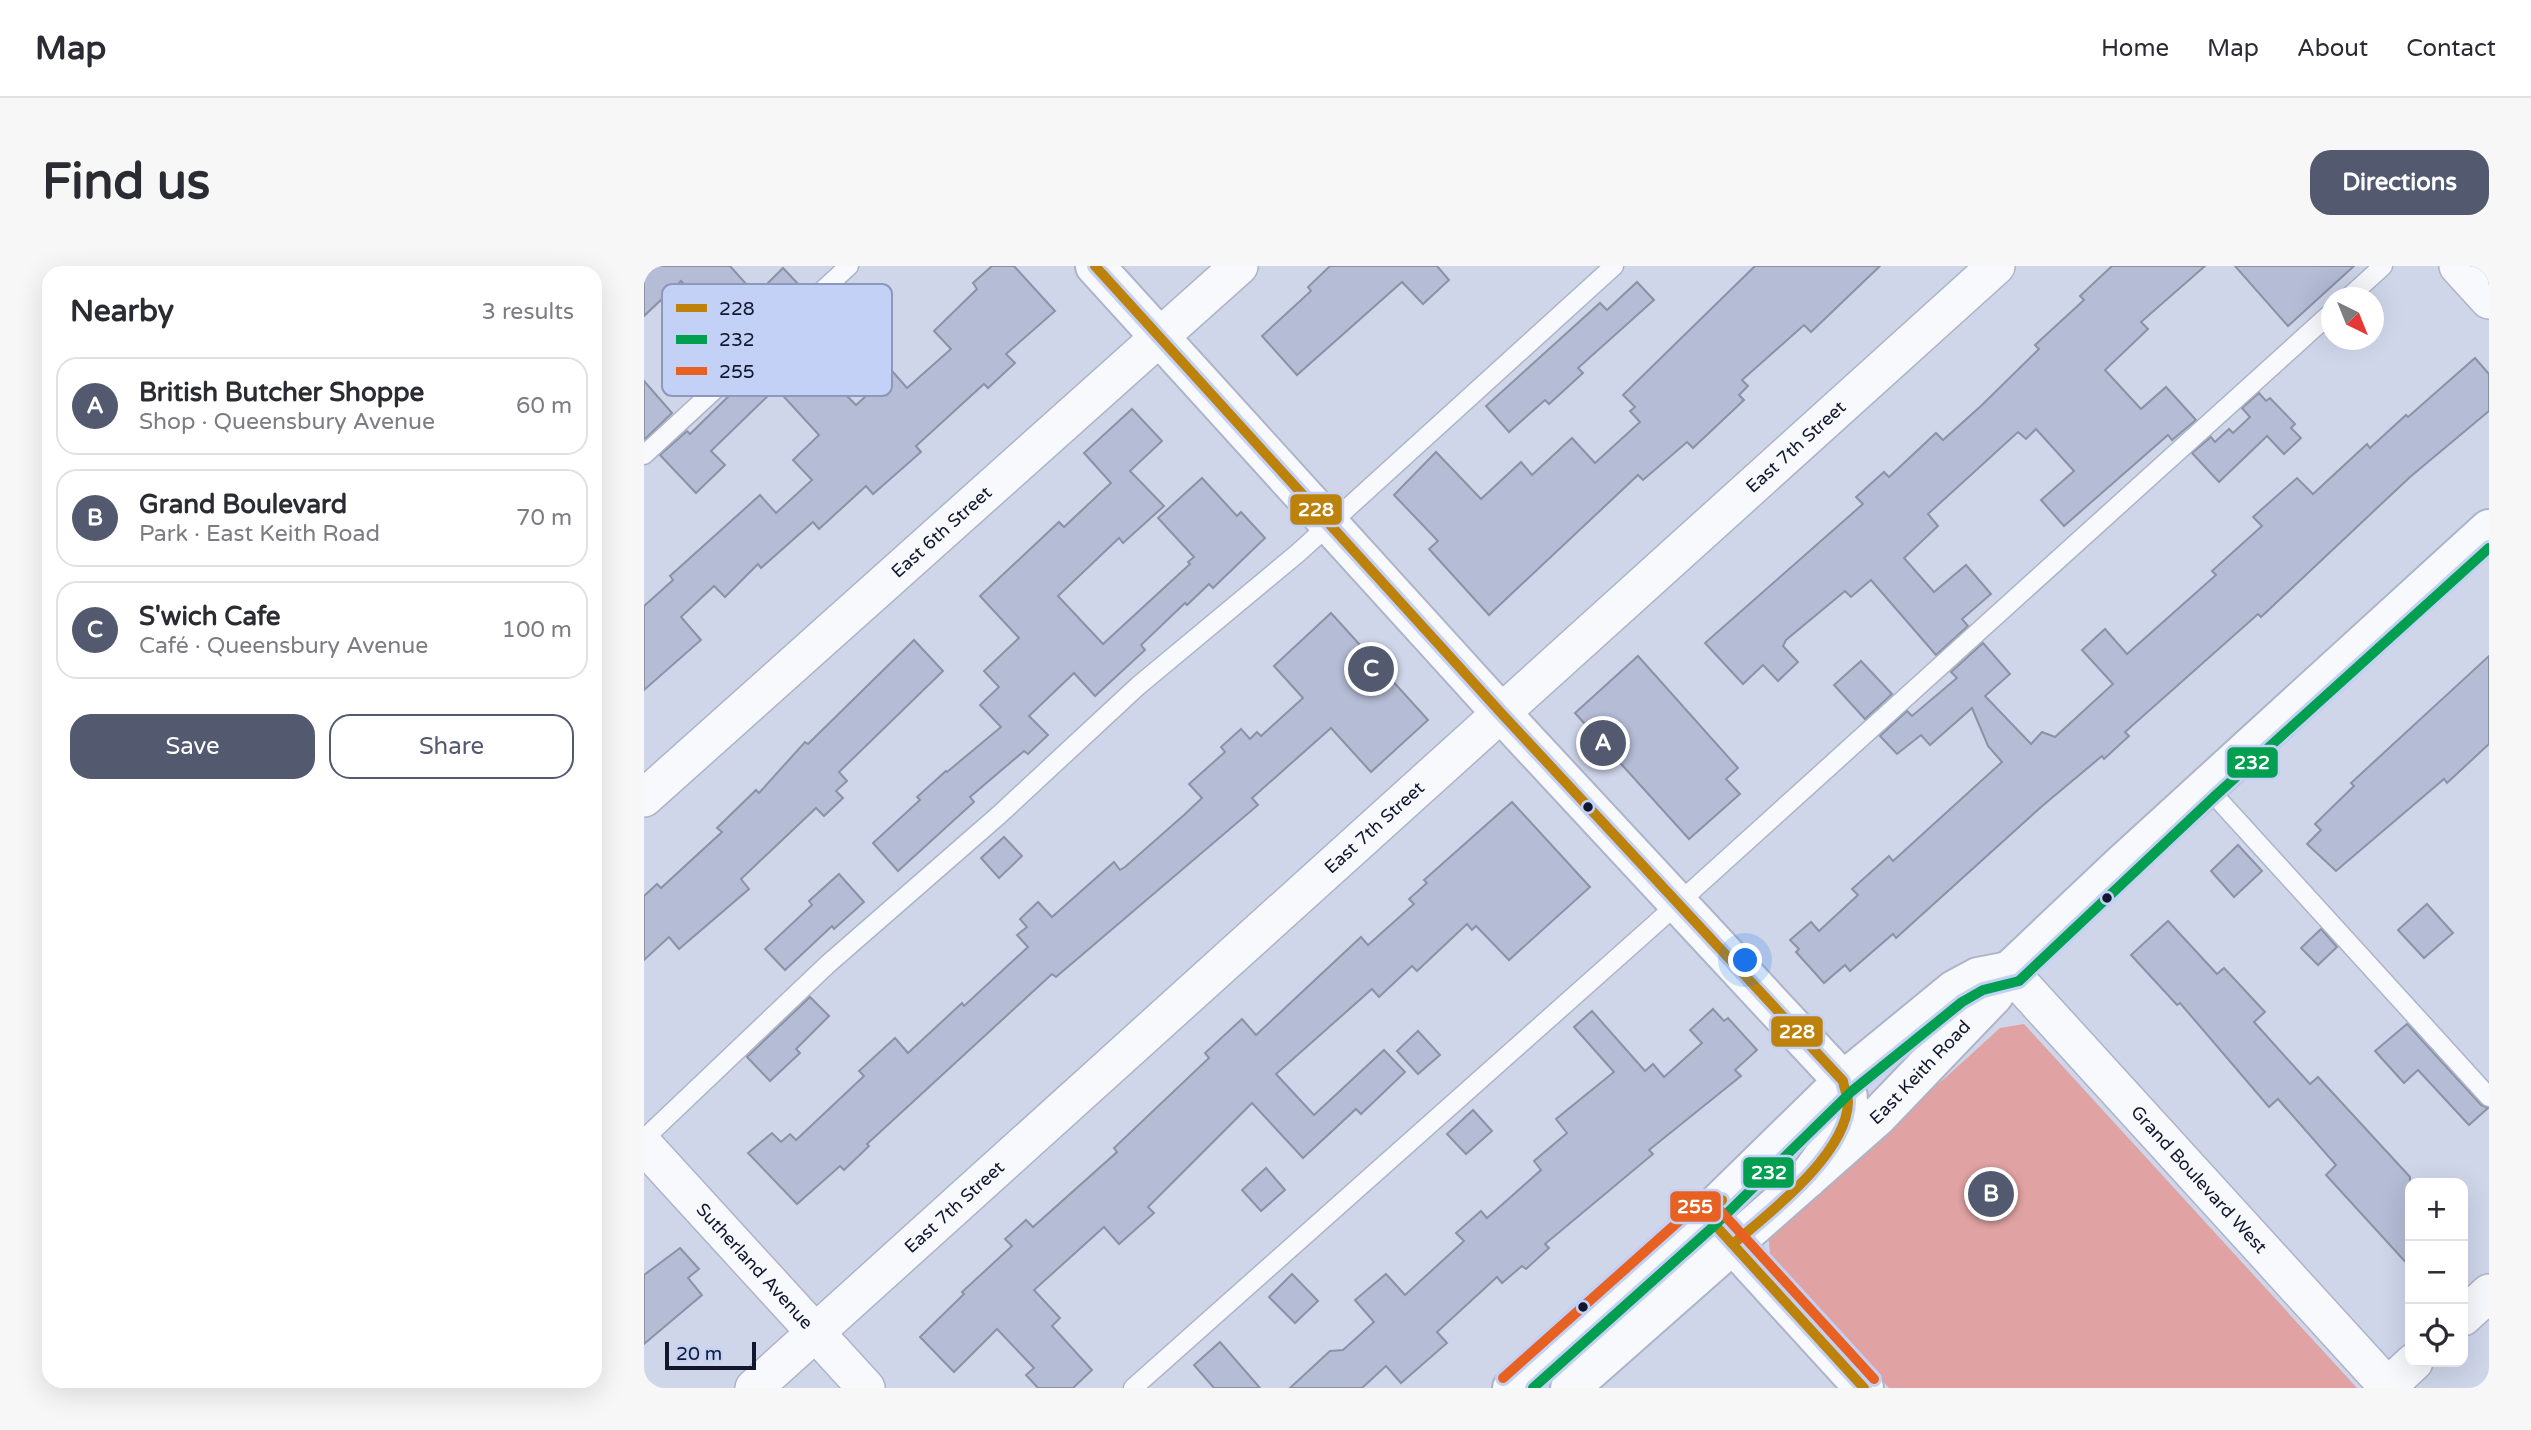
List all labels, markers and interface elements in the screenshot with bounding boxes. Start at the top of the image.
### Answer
text: Map [35,29,106,68]
text: Home [2101,34,2169,63]
text: Map [2207,34,2259,63]
text: About [2297,34,2368,63]
text: Contact [2406,34,2496,63]
button: Directions [2310,150,2489,215]
text: Find us [42,153,210,212]
legend [662,284,892,396]
north arrow [2321,287,2384,350]
text: Nearby [70,293,174,330]
text: 3 results [481,298,574,326]
text: 228 [719,298,755,320]
text: 232 [719,329,755,351]
text: 255 [719,361,755,383]
text: British Butcher Shoppe [139,377,424,408]
text: A [86,392,104,420]
text: 60 m [516,392,572,420]
street label: East 7th Street [1741,396,1850,498]
text: Shop · Queensbury Avenue [139,408,435,436]
street label: East 6th Street [887,481,996,583]
text: Grand Boulevard [139,489,347,520]
line badge: 228 [1289,493,1343,526]
text: 228 [1298,499,1334,521]
text: B [87,504,103,532]
text: 70 m [516,504,572,532]
text: Park · East Keith Road [139,520,380,548]
text: S'wich Cafe [139,601,281,632]
text: C [87,616,103,644]
text: 100 m [502,616,572,644]
text: Café · Queensbury Avenue [139,632,428,660]
pin: C [1348,643,1394,695]
button: Save [70,714,315,779]
button: Share [329,714,574,779]
pin: A [1580,717,1626,769]
line badge: 232 [2226,746,2279,779]
text: 232 [2234,752,2270,774]
street label: East 7th Street [1320,777,1429,878]
unlabelled marker [1581,800,1595,814]
unlabelled marker [2100,891,2114,905]
your location [1728,943,1762,977]
line badge: 228 [1770,1015,1824,1048]
street label: East Keith Road [1865,1015,1975,1129]
text: 228 [1779,1021,1815,1043]
street label: Grand Boulevard West [2126,1101,2272,1258]
street label: East 7th Street [900,1156,1009,1258]
line badge: 232 [1742,1156,1795,1189]
text: 232 [1751,1162,1787,1184]
pin: B [1968,1168,2014,1220]
map controls [2405,1178,2468,1367]
button: + [2405,1178,2468,1241]
line badge: 255 [1669,1190,1722,1223]
text: 255 [1677,1196,1713,1218]
street label: Sutherland Avenue [692,1199,818,1334]
button: − [2405,1241,2468,1304]
unlabelled marker [1576,1300,1590,1314]
button: locate [2405,1304,2468,1367]
scale bar [665,1339,756,1371]
text: 20 m [676,1343,722,1365]

